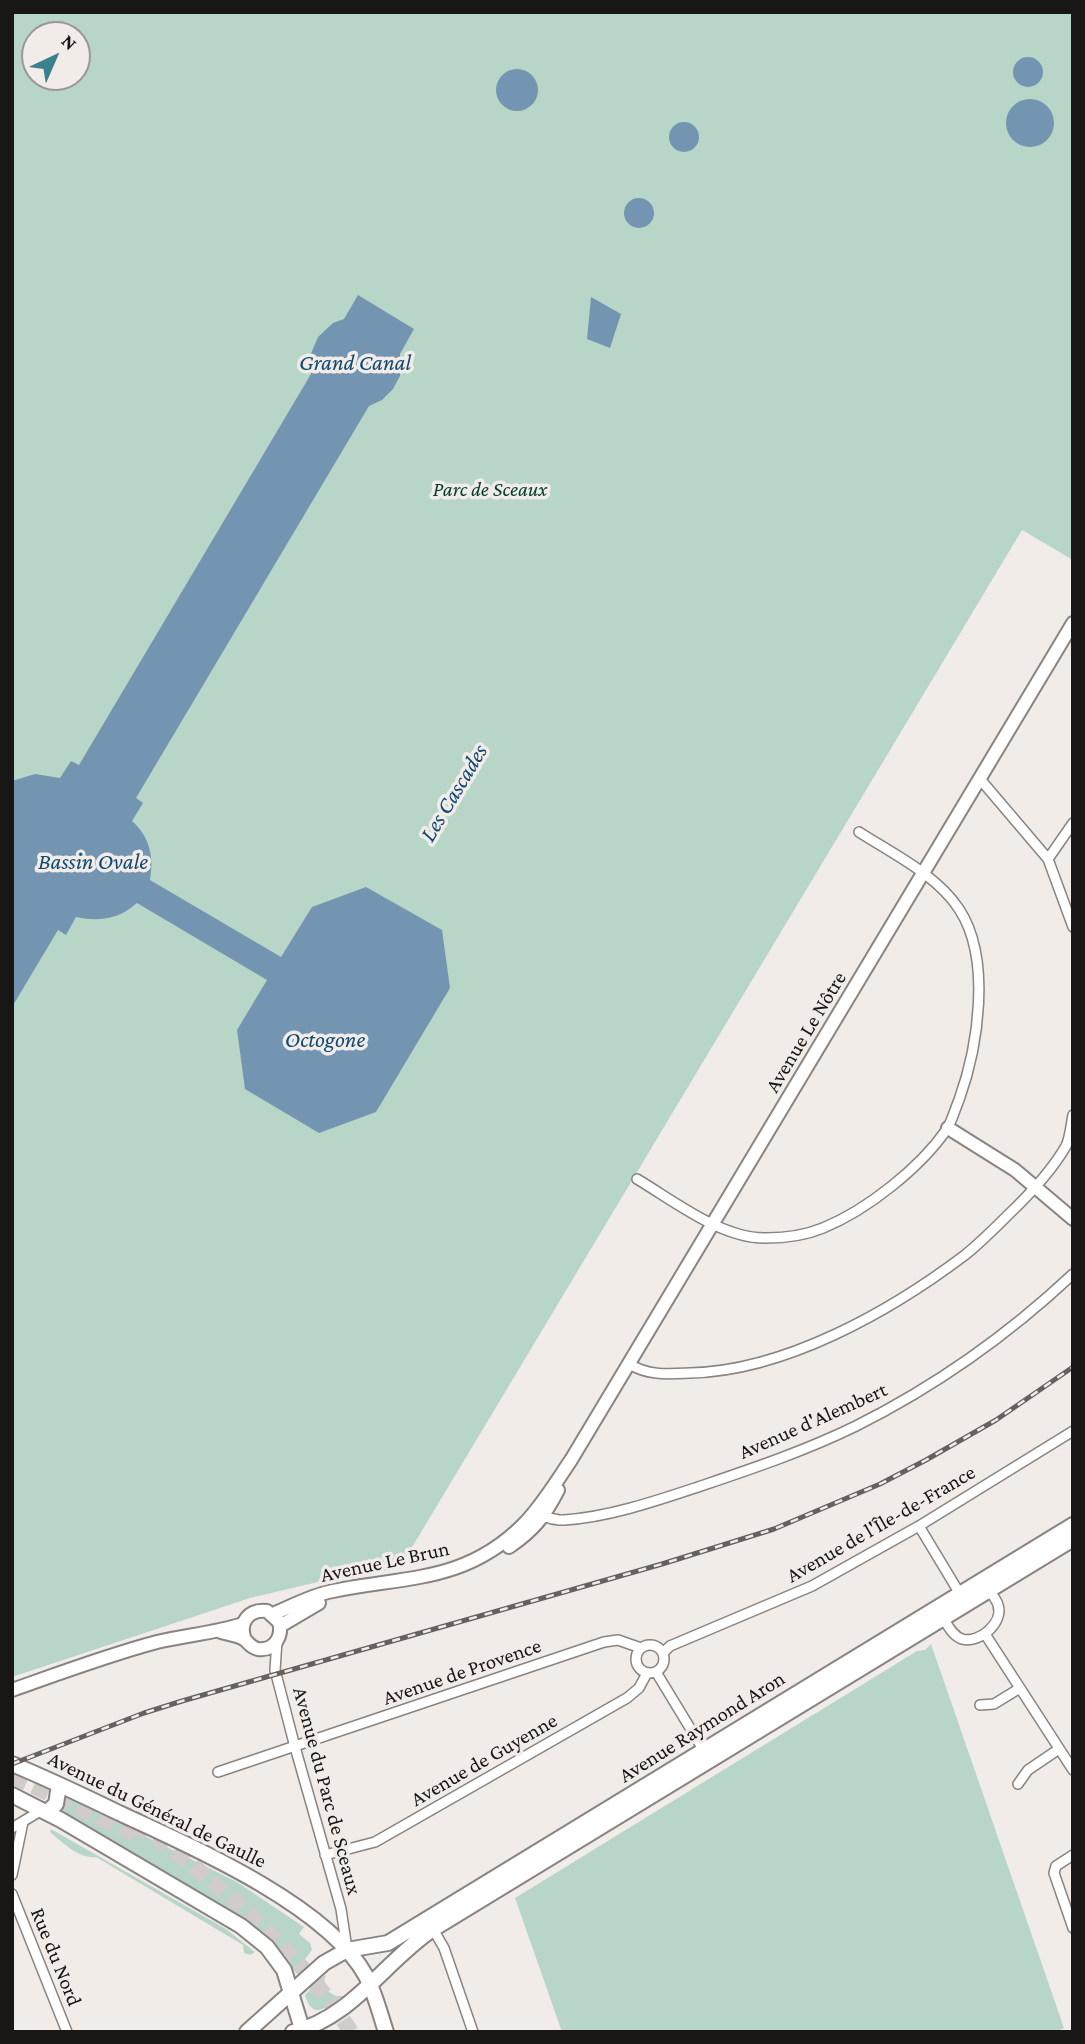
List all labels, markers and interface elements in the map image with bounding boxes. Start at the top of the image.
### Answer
north arrow [21,21,91,91]
text: N [58,30,81,54]
water label: Grand Canal [299,349,411,377]
park label: Parc de Sceaux [433,477,547,503]
water label: Les Cascades [414,739,494,847]
water label: Bassin Ovale [38,848,148,876]
street label: Avenue Le Nôtre [760,967,852,1097]
water label: Octogone [285,1026,365,1054]
street label: Avenue d'Alembert [735,1377,891,1465]
street label: Avenue de l'Île-de-France [782,1460,980,1588]
street label: Avenue Le Brun [318,1536,452,1588]
street label: Avenue de Provence [380,1633,544,1711]
street label: Avenue Raymond Aron [614,1666,790,1788]
street label: Avenue du Parc de Sceaux [287,1684,367,1898]
street label: Avenue de Guyenne [406,1708,562,1812]
street label: Avenue du Général de Gaulle [44,1746,270,1874]
street label: Rue du Nord [25,1904,87,2010]

